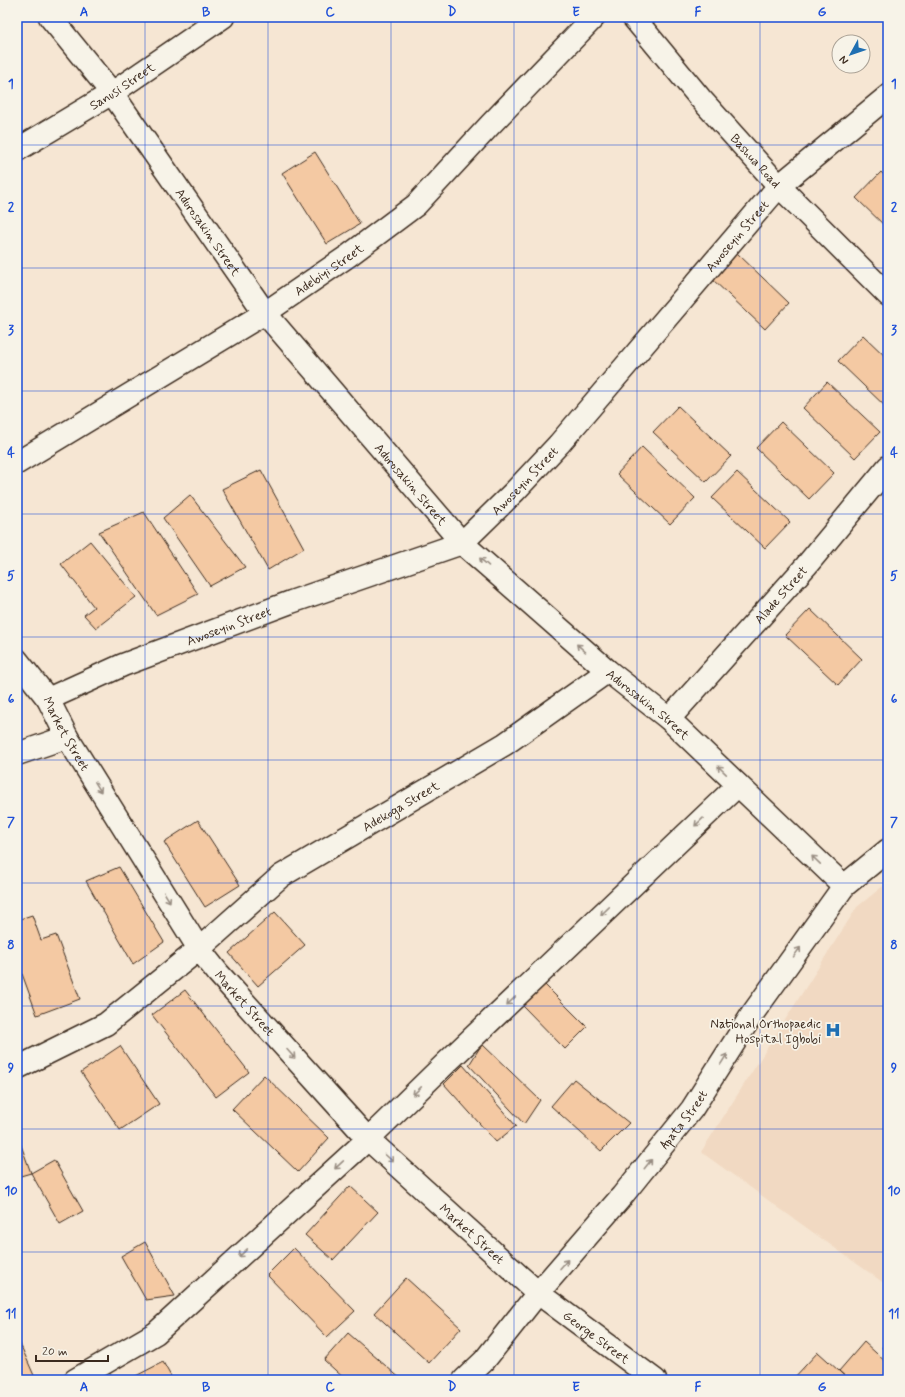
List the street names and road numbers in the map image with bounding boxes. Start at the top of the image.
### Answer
street label: Sanusi Street [87,59,159,115]
street label: Bashua Road [726,131,784,192]
street label: Adurosakin Street [171,185,244,280]
street label: Awoseyin Street [702,197,773,276]
street label: Adebiyi Street [291,240,368,300]
street label: Adurosakin Street [370,440,450,530]
street label: Awoseyin Street [488,443,562,519]
street label: Alade Street [751,563,812,628]
street label: Awoseyin Street [184,603,274,650]
street label: Adurosakin Street [602,666,693,744]
street label: Market Street [38,694,93,774]
street label: Adekoga Street [360,778,443,836]
street label: Market Street [210,968,278,1040]
street label: Apata Street [656,1087,712,1153]
street label: Market Street [435,1201,507,1268]
street label: George Street [559,1307,633,1369]

